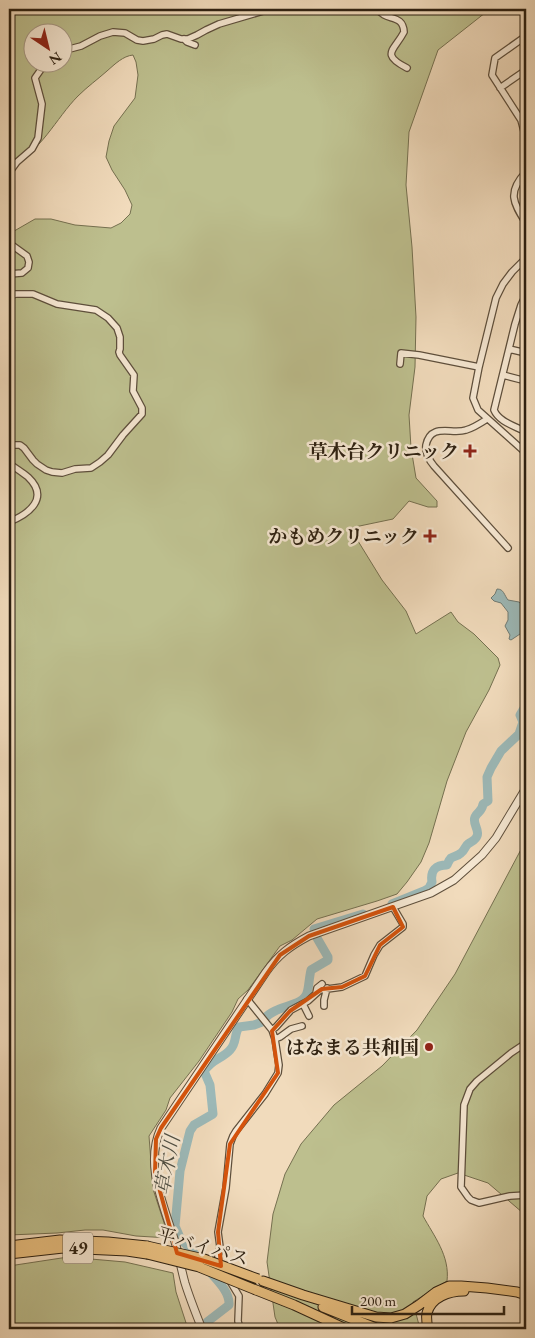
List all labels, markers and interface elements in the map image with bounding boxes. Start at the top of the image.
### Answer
north arrow [22,22,72,72]
text: N [45,48,65,70]
place label: 草木台クリニック [308,439,459,464]
marker: 草木台クリニック [463,444,477,458]
place label: かもめクリニック [268,524,419,549]
marker: かもめクリニック [423,529,437,543]
place label: はなまる共和国 [286,1035,419,1060]
marker: はなまる共和国 [423,1041,435,1053]
water label: 草木川 [149,1131,186,1197]
street label: 平バイパス [154,1221,252,1272]
road number: 49 [63,1232,93,1264]
scale bar [352,1283,505,1315]
text: 200 m [360,1291,397,1310]

